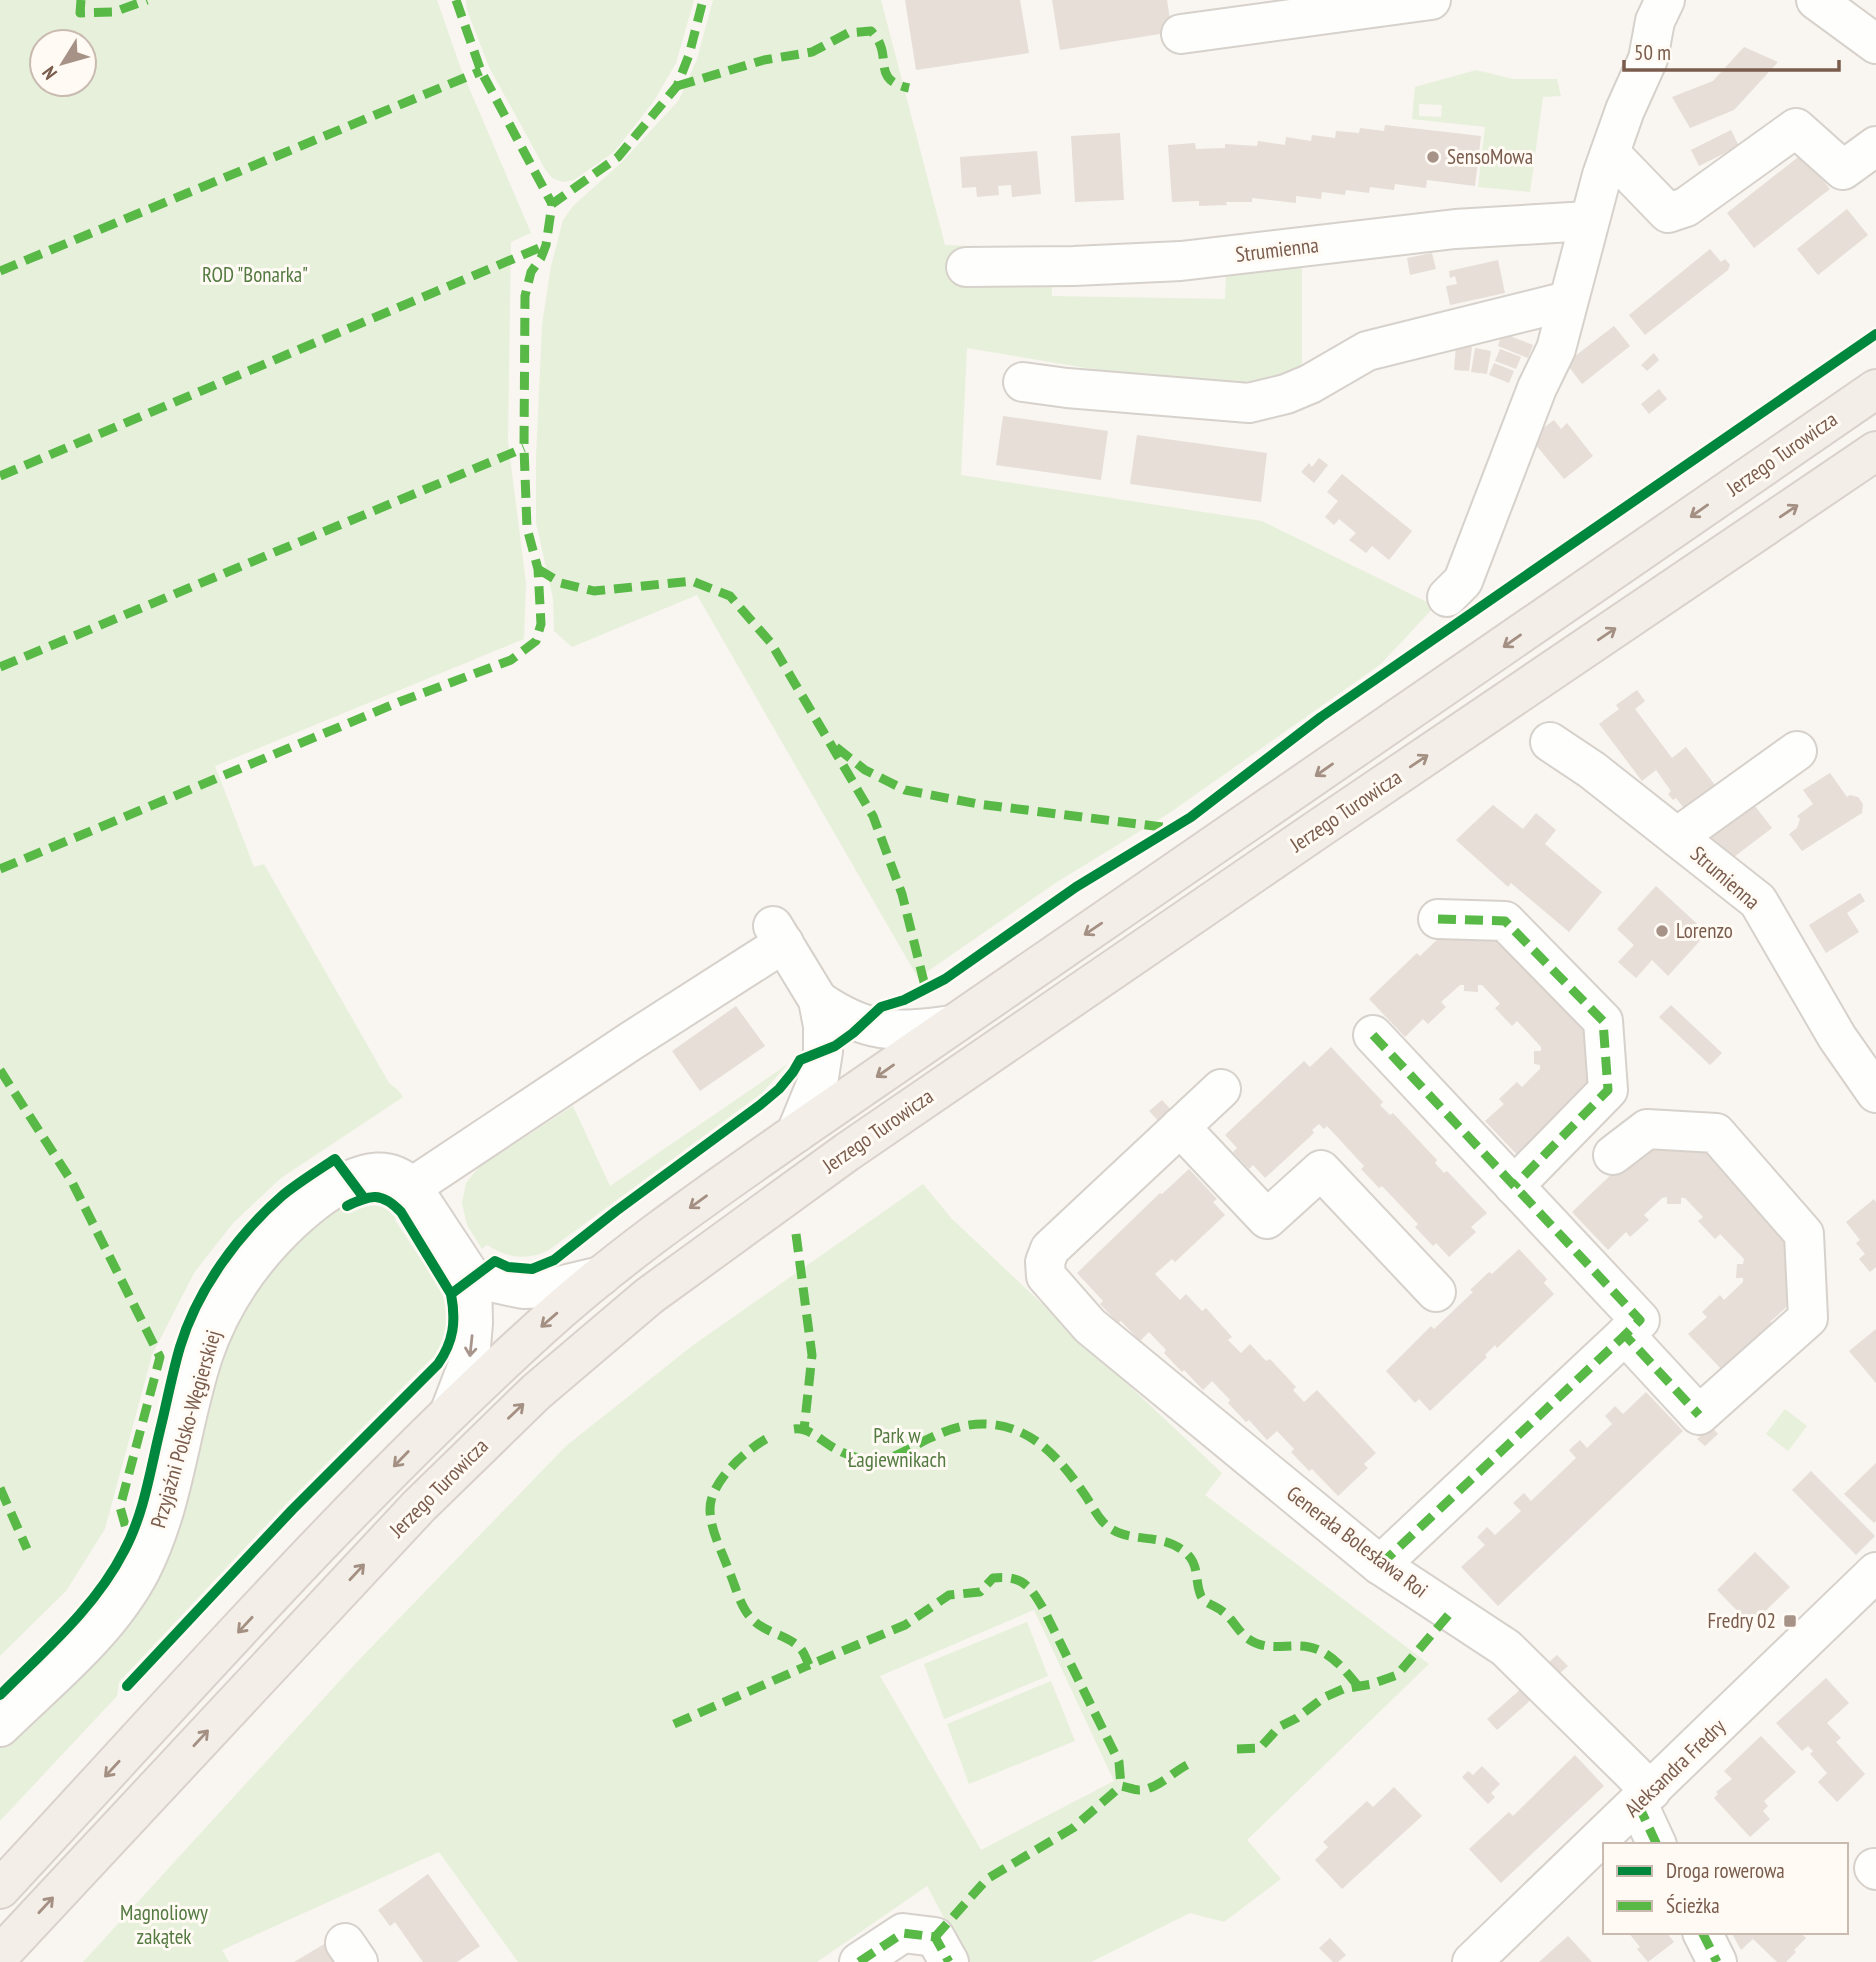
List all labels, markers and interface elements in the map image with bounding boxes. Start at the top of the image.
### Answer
north arrow [28,28,98,98]
scale bar [1624,28,1839,72]
text: 50 m [1634,39,1671,66]
text: N [37,62,62,85]
place label: SensoMowa [1447,143,1533,170]
marker: SensoMowa [1425,149,1441,165]
street label: Strumienna [1234,231,1320,268]
park label: ROD "Bonarka" [202,261,308,288]
street label: Jerzego Turowicza [1720,406,1842,502]
one-way arrow [1690,504,1709,518]
one-way arrow [1779,504,1798,518]
one-way arrow [1597,627,1617,641]
one-way arrow [1503,634,1522,648]
one-way arrow [1409,754,1428,769]
street label: Jerzego Turowicza [1284,763,1407,858]
one-way arrow [1315,763,1335,777]
street label: Strumienna [1685,840,1766,915]
place label: Lorenzo [1676,917,1733,944]
one-way arrow [1083,922,1103,936]
marker: Lorenzo [1654,923,1670,939]
one-way arrow [876,1064,895,1079]
street label: Jerzego Turowicza [816,1083,938,1179]
one-way arrow [689,1194,708,1209]
one-way arrow [540,1312,558,1328]
street label: Przyjaźni Polsko-Węgierskiej [144,1327,227,1531]
one-way arrow [464,1335,477,1357]
one-way arrow [508,1402,525,1419]
park label: Park w Łagiewnikach [848,1422,946,1473]
street label: Jerzego Turowicza [383,1433,494,1543]
one-way arrow [393,1450,410,1467]
street label: Generała Bolesława Roi [1281,1480,1433,1604]
one-way arrow [348,1564,365,1581]
place label: Fredry 02 [1707,1607,1776,1634]
marker: Fredry 02 [1782,1613,1798,1629]
one-way arrow [237,1616,254,1633]
street label: Aleksandra Fredry [1619,1713,1731,1822]
one-way arrow [193,1729,209,1747]
one-way arrow [104,1760,120,1778]
legend [1603,1843,1848,1934]
text: Droga rowerowa [1666,1857,1785,1884]
text: Ścieżka [1666,1892,1720,1919]
one-way arrow [38,1897,55,1914]
park label: Magnoliowy zakątek [120,1899,208,1950]

